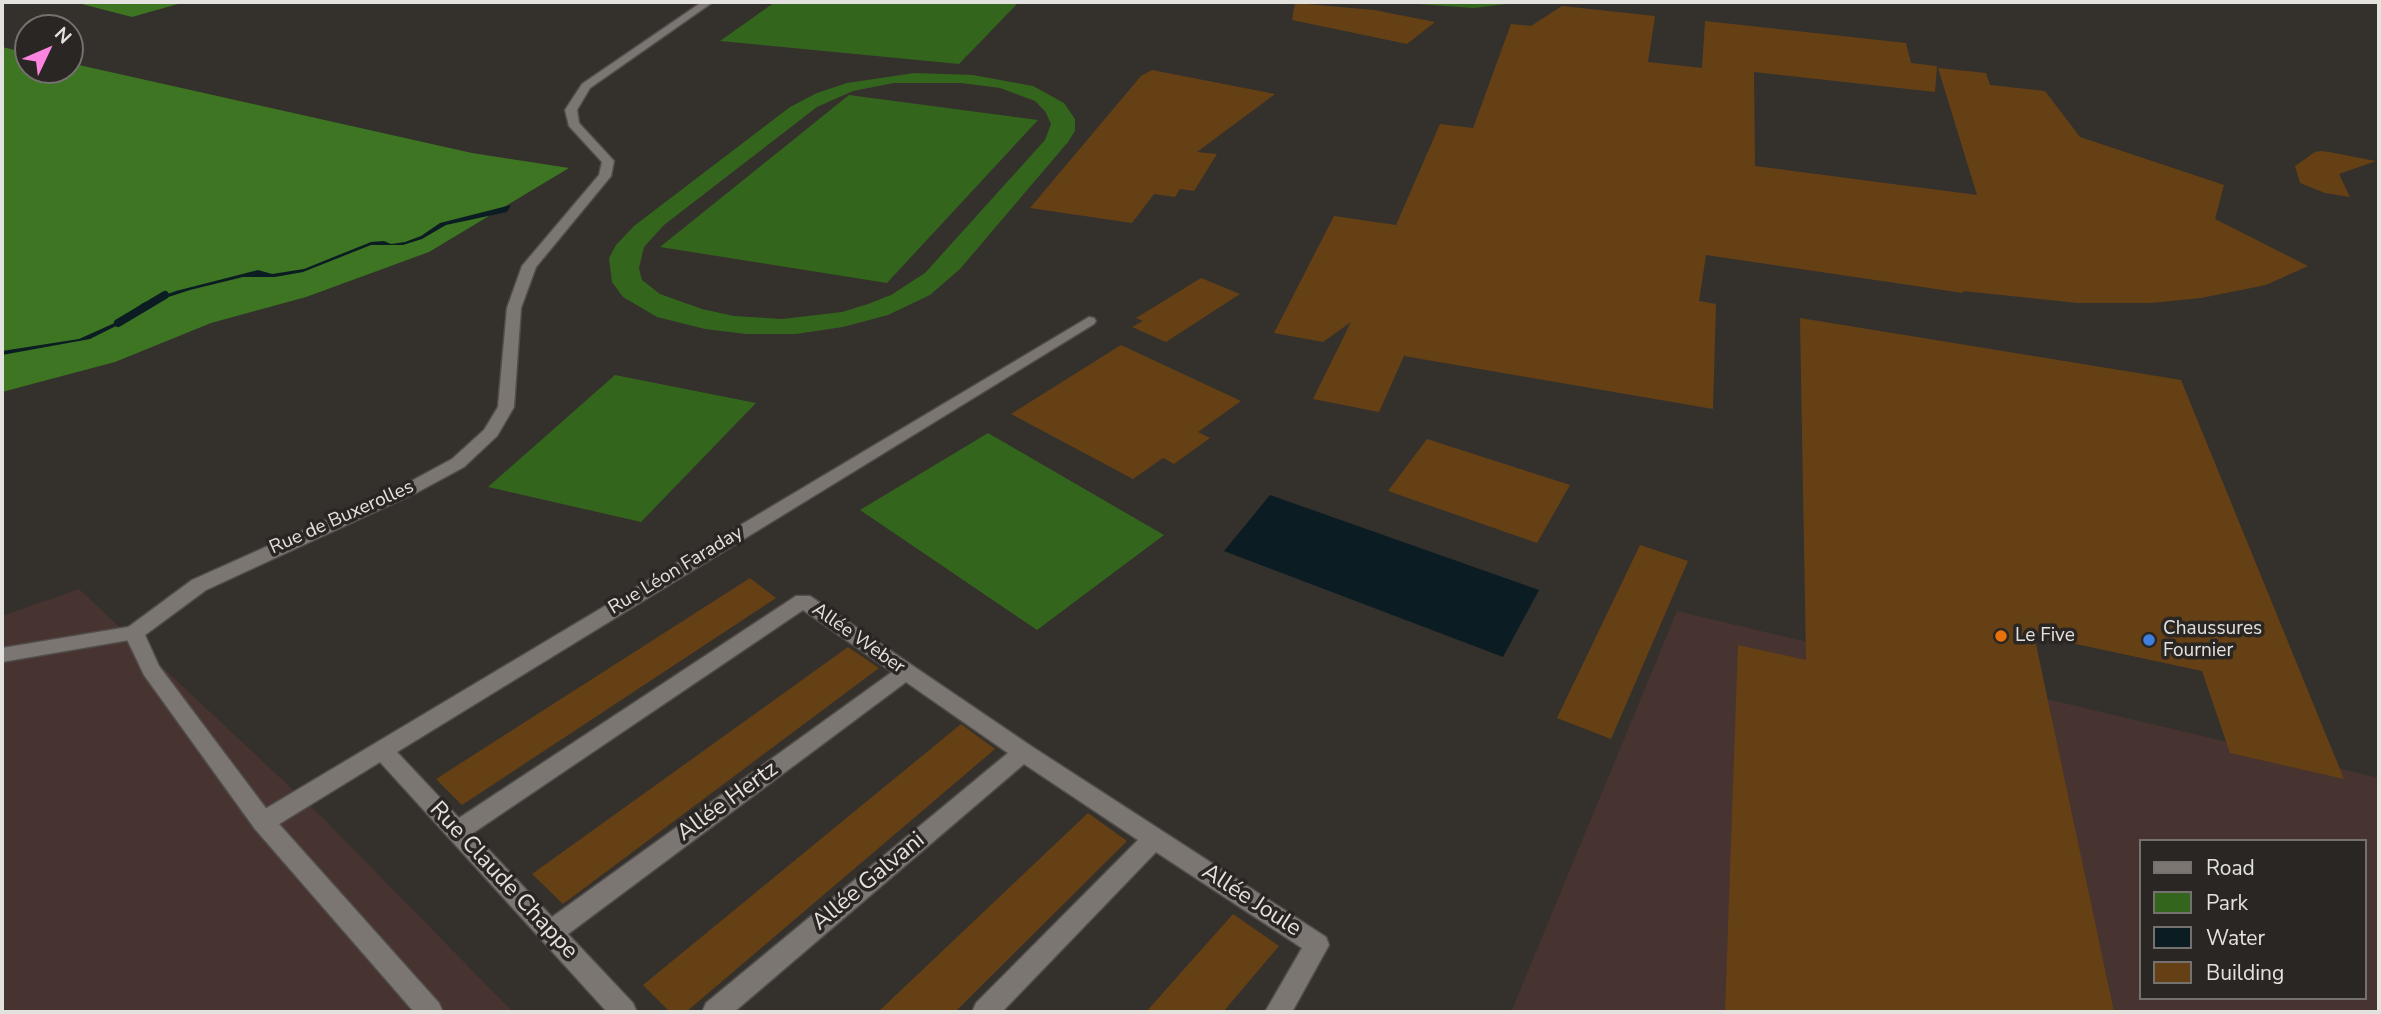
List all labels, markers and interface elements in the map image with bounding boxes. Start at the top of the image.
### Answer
north arrow [14,14,84,84]
text: N [48,22,77,50]
street label: Rue de Buxerolles [266,476,418,560]
street label: Rue Léon Faraday [605,522,747,620]
street label: Allée Weber [807,599,909,679]
place label: Chaussures Fournier [2163,618,2262,662]
place label: Le Five [2015,625,2075,647]
marker: Le Five [1993,628,2009,644]
marker: Chaussures Fournier [2141,632,2157,648]
street label: Allée Hertz [672,756,784,848]
street label: Rue Claude Chappe [423,797,583,965]
street label: Allée Galvani [807,827,931,937]
legend [2140,839,2367,1000]
text: Road [2206,854,2255,882]
street label: Allée Joule [1196,859,1306,943]
text: Park [2206,889,2248,917]
text: Water [2206,924,2265,952]
text: Building [2206,959,2284,987]

